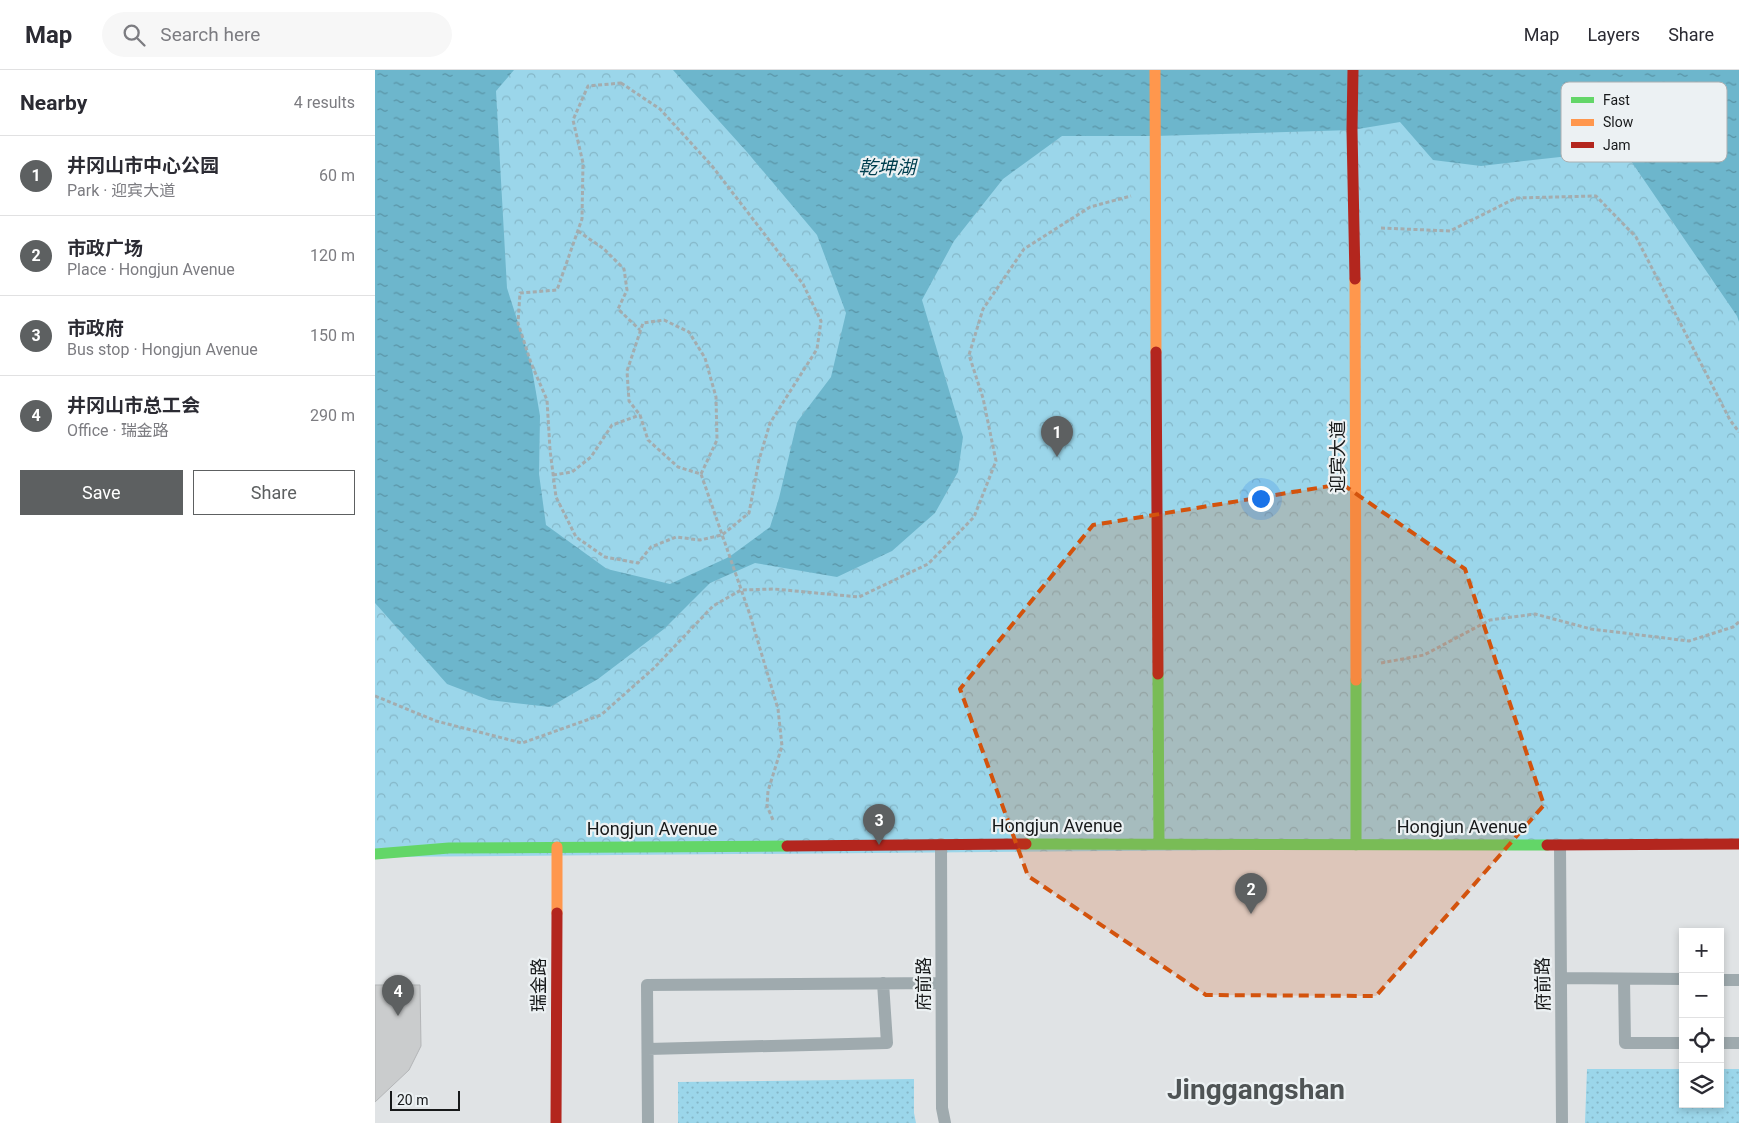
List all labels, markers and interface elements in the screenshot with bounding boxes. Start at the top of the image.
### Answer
search box [102,12,452,57]
text: Map [25,21,72,49]
icon: search [120,21,148,49]
text: Search here [160,23,260,46]
text: Map [1524,24,1559,45]
text: Layers [1587,24,1640,45]
text: Share [1668,24,1714,45]
legend [1561,82,1727,162]
text: Nearby [20,91,87,115]
text: Fast [1603,92,1630,108]
text: 4 results [294,93,355,112]
text: Slow [1603,114,1634,130]
text: Jam [1603,137,1631,153]
text: 井冈山市中心公园 [67,154,219,177]
water label: 乾坤湖 [858,156,918,179]
text: 1 [31,166,41,185]
text: 60 m [319,166,355,185]
text: Park · 迎宾大道 [67,181,175,200]
text: 市政广场 [67,237,143,260]
text: 2 [31,246,41,265]
text: 120 m [310,246,355,265]
text: Place · Hongjun Avenue [67,260,235,279]
text: 市政府 [67,317,124,340]
text: 3 [31,326,41,345]
text: 150 m [310,326,355,345]
text: Bus stop · Hongjun Avenue [67,340,258,359]
text: 井冈山市总工会 [67,394,200,417]
text: 4 [31,406,41,425]
text: 290 m [310,406,355,425]
pin: 1 [1041,416,1073,457]
text: Office · 瑞金路 [67,421,169,440]
street label: 迎宾大道 [1327,421,1348,493]
button: Save [20,470,183,515]
button: Share [193,470,355,515]
your location [1248,486,1274,512]
pin: 3 [863,804,895,845]
street label: Hongjun Avenue [992,815,1122,836]
street label: Hongjun Avenue [1397,816,1527,837]
street label: Hongjun Avenue [587,818,717,839]
pin: 2 [1235,873,1267,914]
map controls [1679,928,1724,1108]
button: + [1679,928,1724,973]
street label: 府前路 [913,957,934,1011]
street label: 府前路 [1532,957,1553,1011]
street label: 瑞金路 [528,958,549,1012]
button: − [1679,973,1724,1018]
pin: 4 [382,975,414,1016]
button: locate [1679,1018,1724,1063]
button: layers [1679,1063,1724,1108]
district label: Jinggangshan [1167,1073,1345,1106]
scale bar [390,1088,460,1111]
text: 20 m [397,1092,429,1108]

